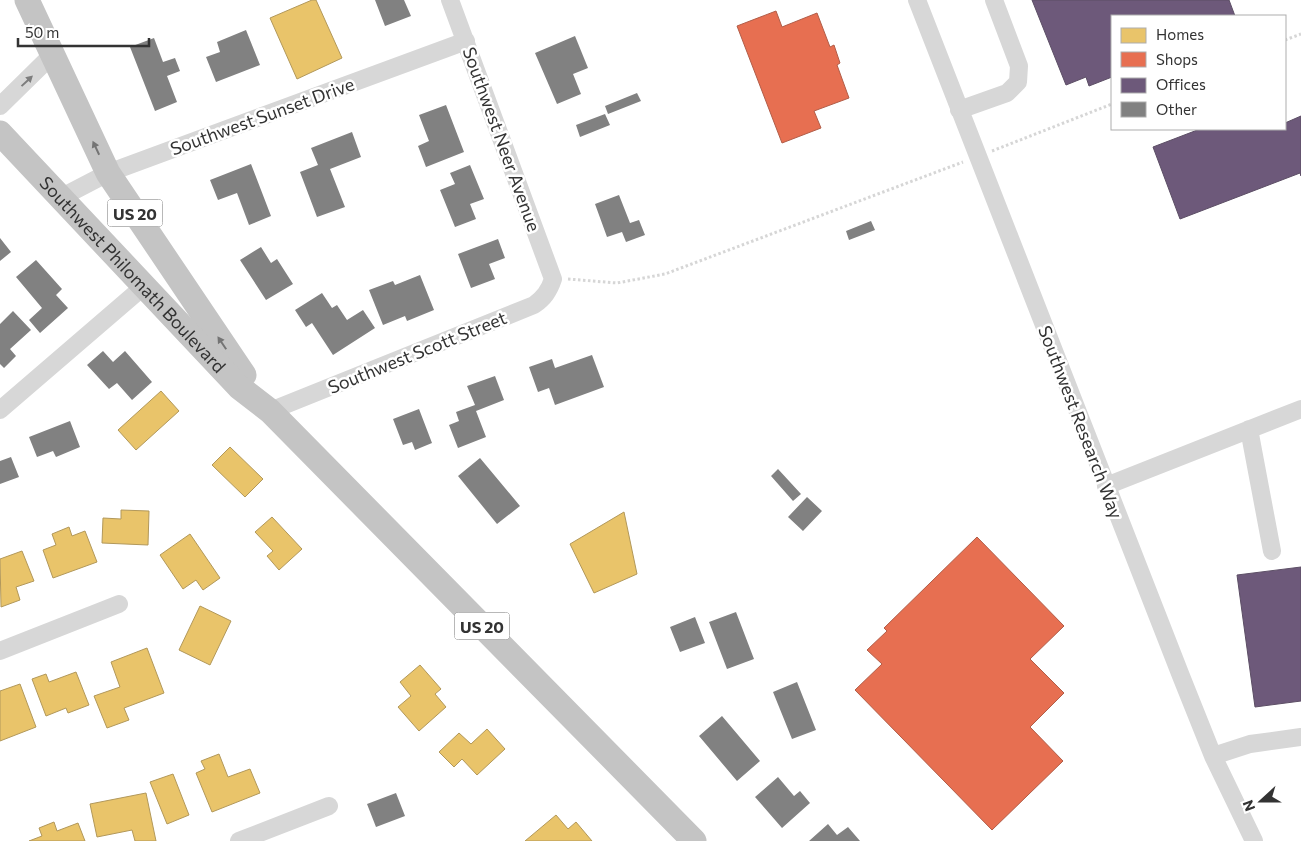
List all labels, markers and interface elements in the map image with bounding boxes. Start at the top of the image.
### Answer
scale bar [18,15,149,47]
legend [1111,15,1286,130]
text: 50 m [25,23,59,41]
text: Homes [1156,25,1204,43]
street label: Southwest Neer Avenue [458,44,546,234]
text: Shops [1156,50,1198,68]
street label: Southwest Sunset Drive [167,72,357,160]
one-way arrow [20,75,32,87]
text: Offices [1156,75,1206,93]
text: Other [1156,100,1197,118]
one-way arrow [91,141,99,155]
street label: Southwest Philomath Boulevard [35,172,231,377]
road number: US 20 [108,200,162,227]
street label: Southwest Scott Street [325,306,509,398]
street label: Southwest Research Way [1034,322,1128,522]
one-way arrow [217,336,227,349]
road number: US 20 [454,612,510,640]
north arrow [1236,776,1286,826]
text: N [1239,798,1258,814]

